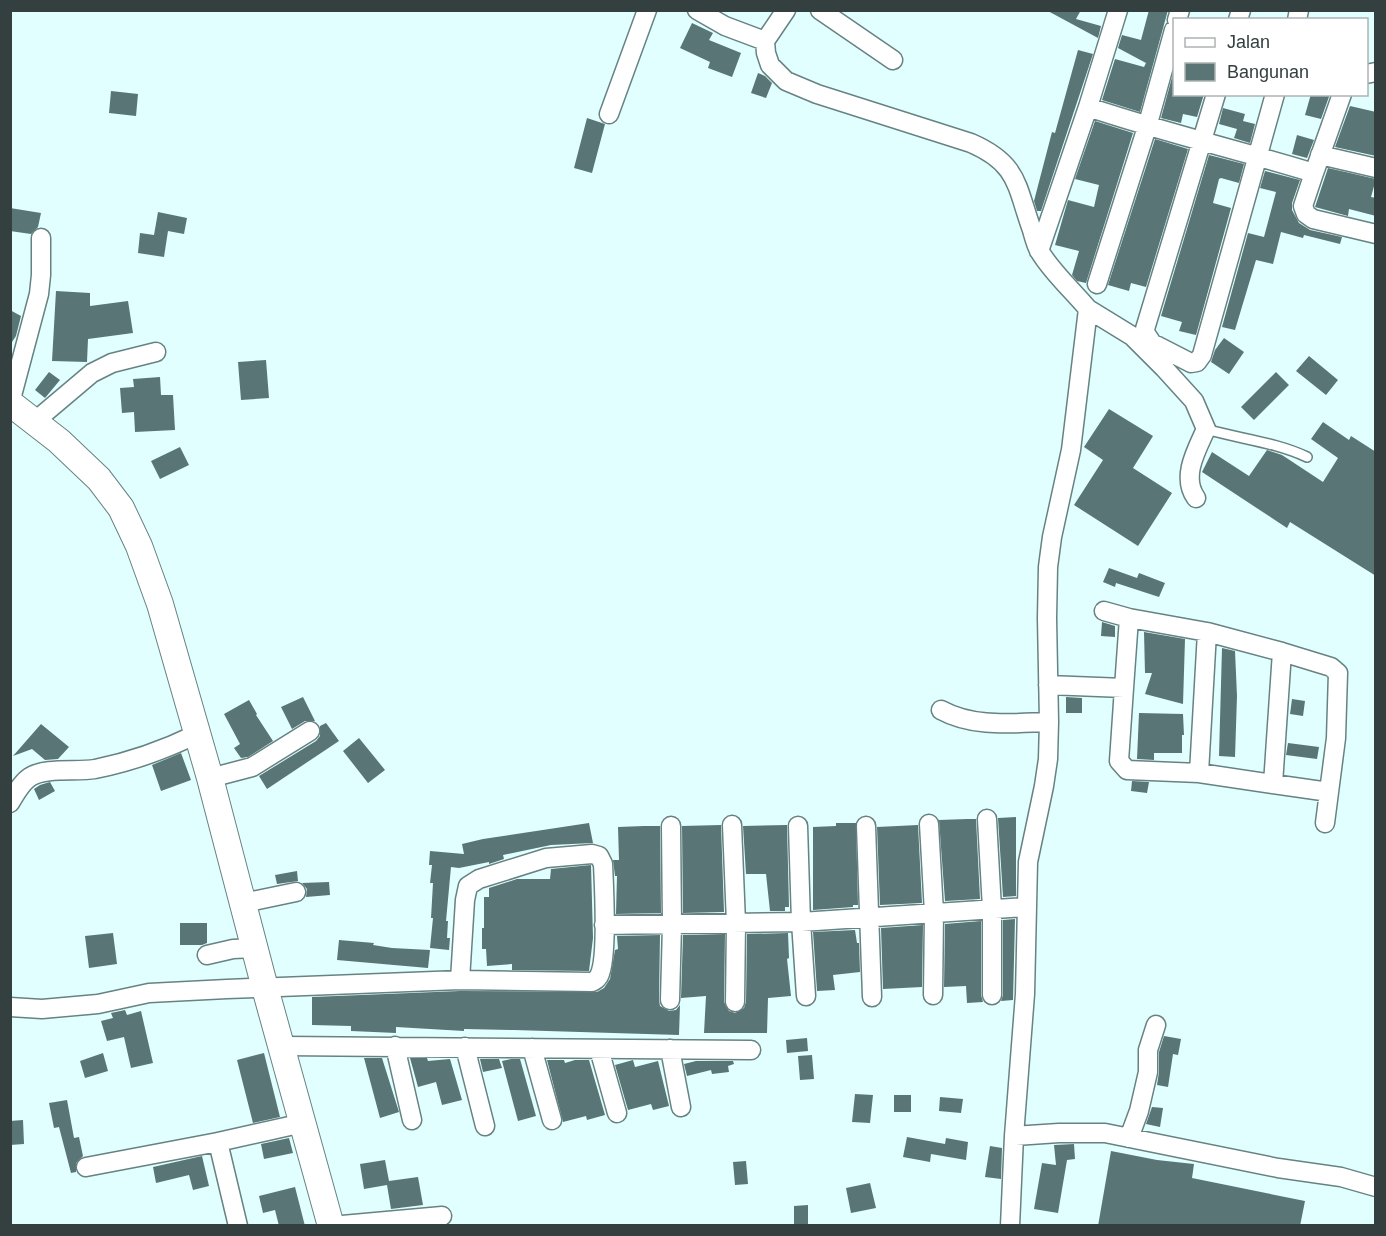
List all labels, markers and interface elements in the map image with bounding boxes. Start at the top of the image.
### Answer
legend [1173,18,1368,96]
text: Jalan [1227,32,1270,52]
text: Bangunan [1227,62,1309,82]

